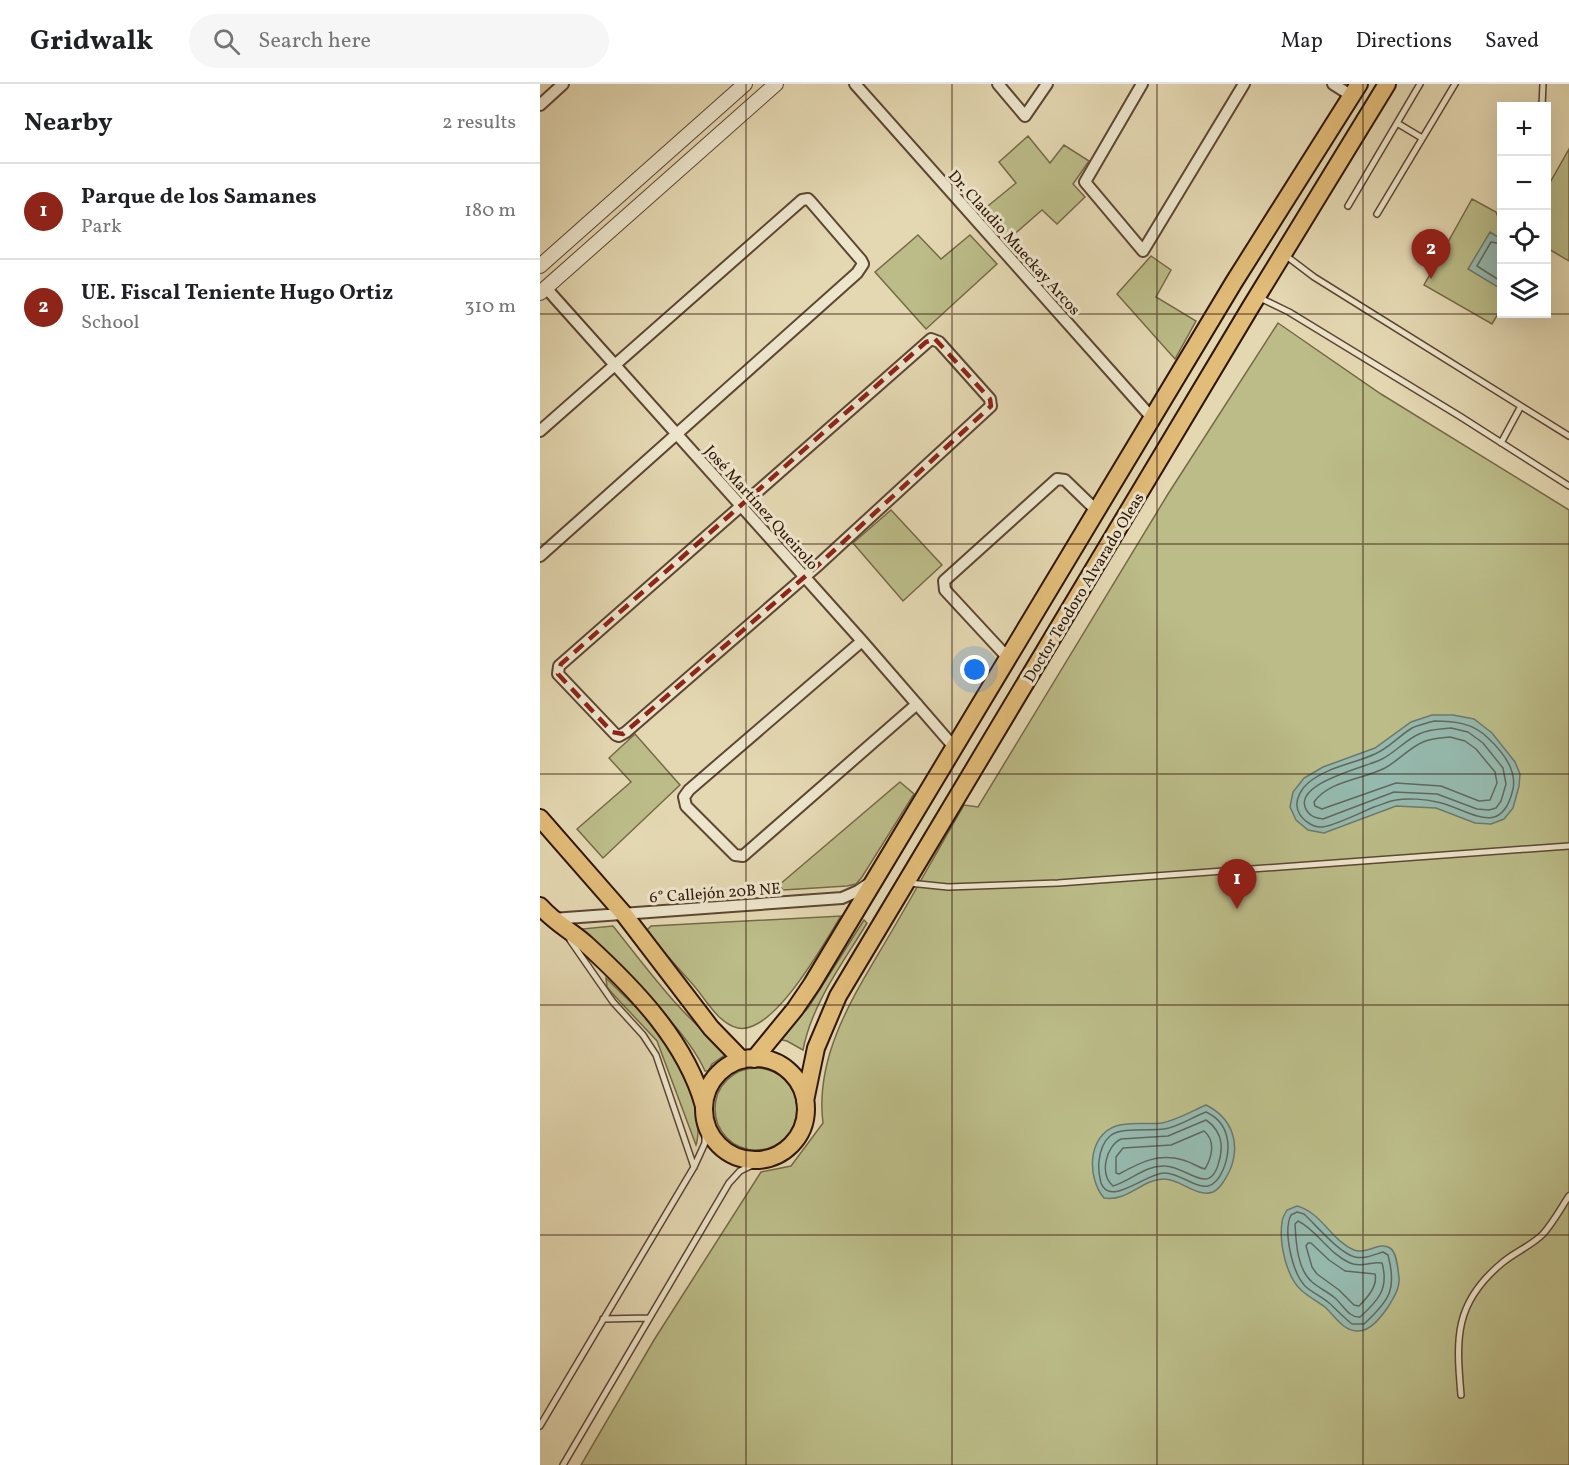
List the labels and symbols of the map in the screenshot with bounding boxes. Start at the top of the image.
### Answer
street label: Dr. Claudio Mueckay Arcos [942,166,1085,321]
pin: 2 [1412,230,1450,279]
street label: José Martínez Queirolo [698,441,823,576]
street label: Doctor Teodoro Alvarado Oleas [1019,489,1150,687]
your location [960,655,989,684]
pin: 1 [1218,860,1256,909]
street label: 6° Callejón 20B NE [649,878,782,910]

